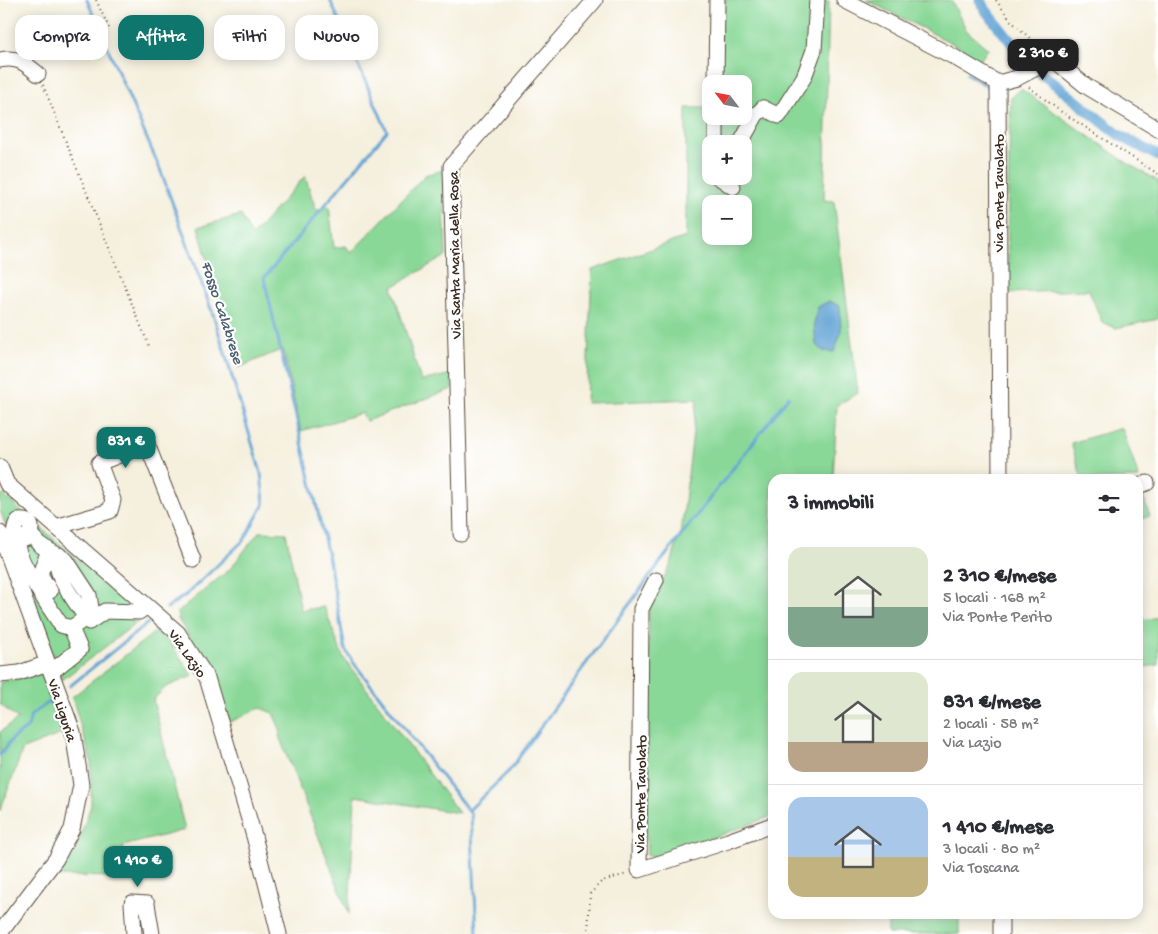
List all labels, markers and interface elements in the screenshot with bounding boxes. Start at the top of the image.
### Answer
chip: Compra [15,15,108,60]
chip: Affitta [118,15,204,60]
chip: Filtri [214,15,285,60]
chip: Nuovo [295,15,378,60]
pin: 2 310 € [997,38,1089,81]
text: 2 310 € [1019,45,1067,64]
north arrow [702,75,752,125]
map controls [702,75,752,245]
street label: Via Ponte Tavolato [991,134,1009,253]
button: + [702,135,752,185]
street label: Via Santa Maria della Rosa [446,170,466,340]
button: − [702,195,752,245]
water label: Fosso Calabrese [195,259,246,368]
pin: 831 € [91,426,161,469]
text: 831 € [108,433,144,452]
icon: filters [1095,490,1123,518]
text: 3 immobili [788,492,874,517]
text: 2 310 €/mese [943,565,1056,590]
icon: home [828,567,888,627]
text: 5 locali · 168 m² [943,590,1046,609]
text: Via Ponte Perito [943,609,1052,628]
street label: Via Lazio [163,626,210,682]
street label: Via Liguria [42,676,80,745]
text: 831 €/mese [943,691,1041,716]
icon: home [828,692,888,752]
text: 2 locali · 58 m² [943,716,1039,735]
street label: Via Ponte Tavolato [632,735,652,854]
text: Via Lazio [943,735,1002,754]
text: 1 410 €/mese [943,816,1054,841]
icon: home [828,817,888,877]
text: 3 locali · 80 m² [943,841,1040,860]
pin: 1 410 € [92,846,184,888]
text: 1 410 € [115,852,161,871]
text: Via Toscana [943,860,1019,879]

